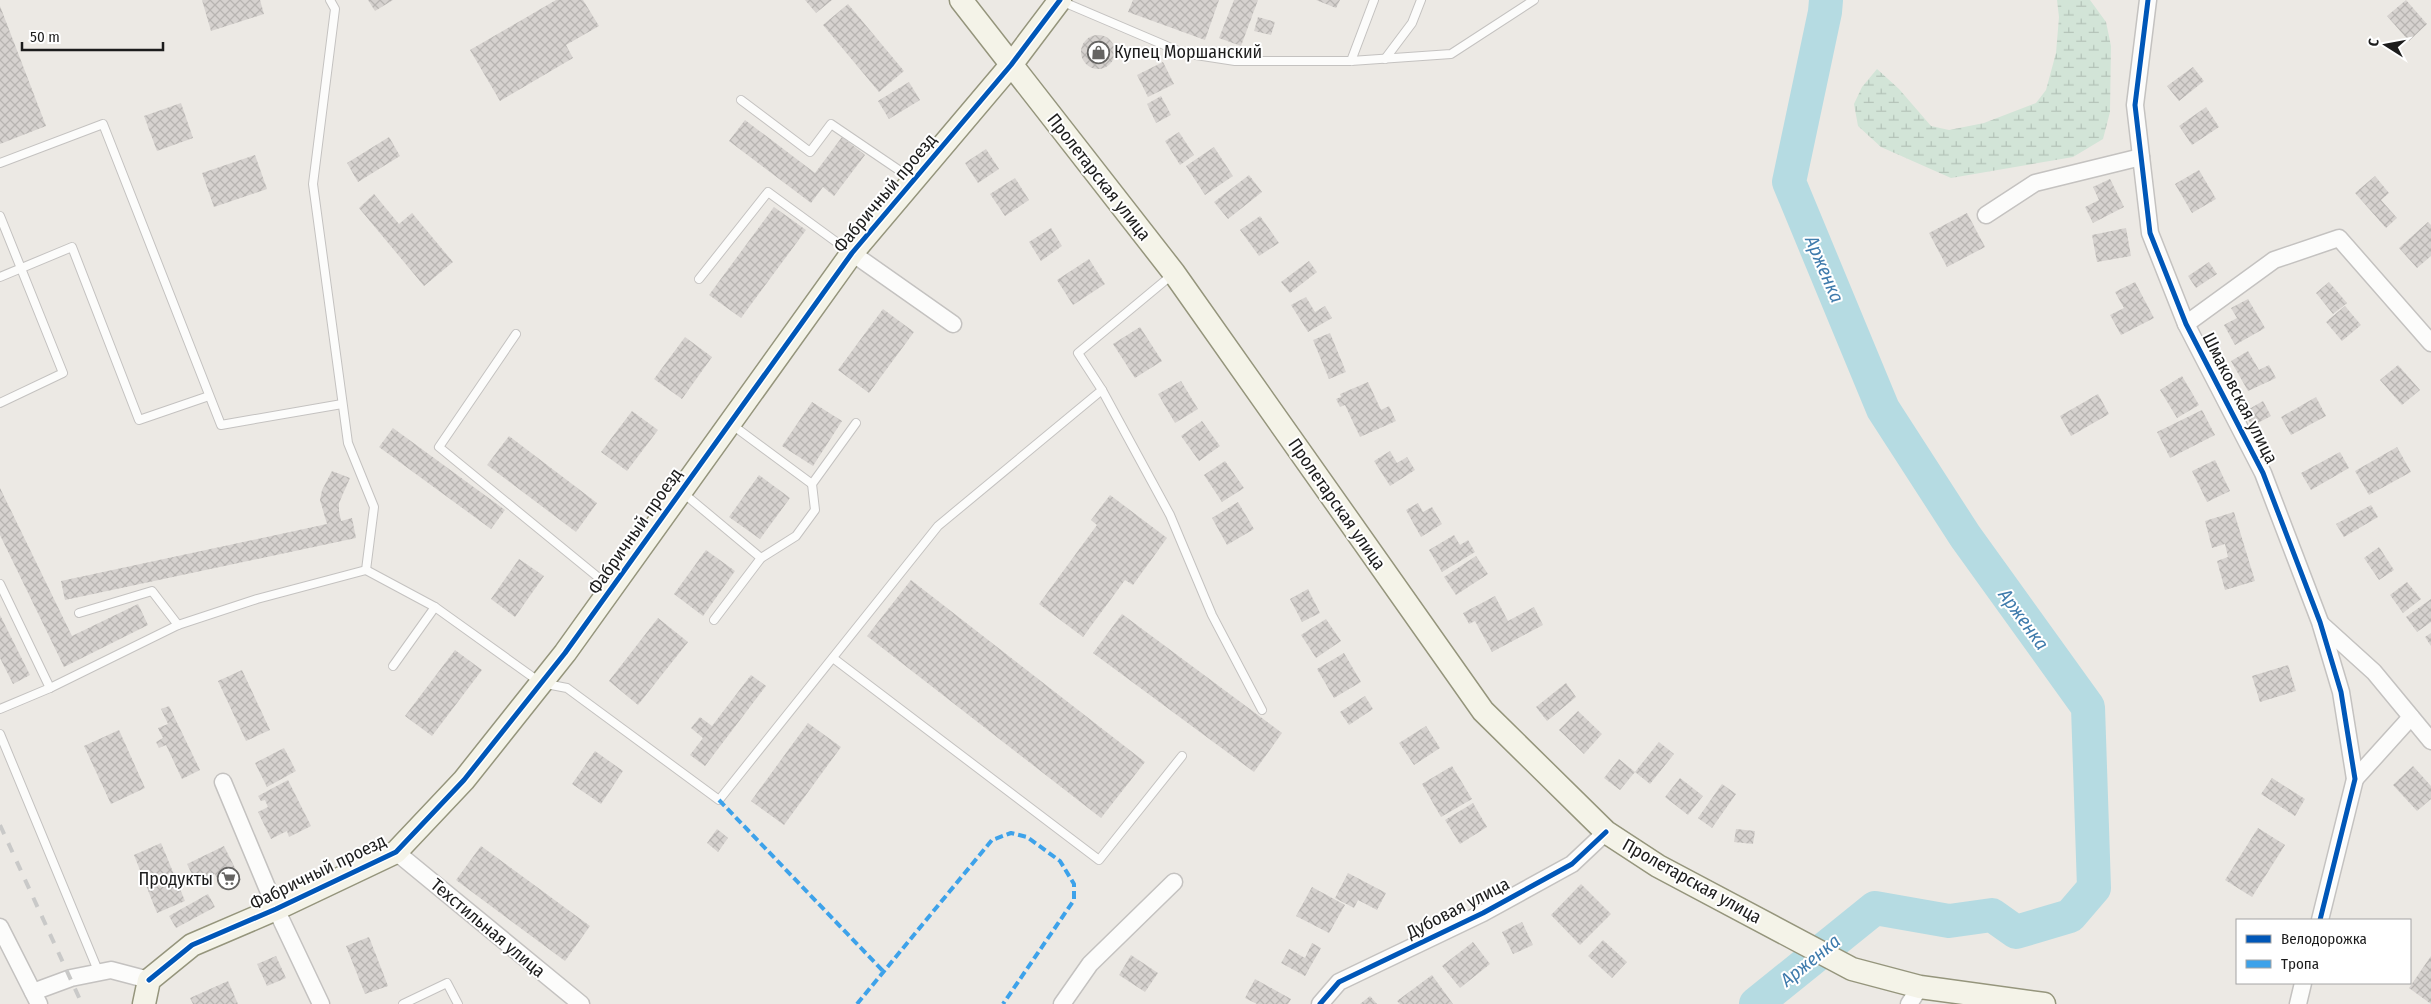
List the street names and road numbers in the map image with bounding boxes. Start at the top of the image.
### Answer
street label: Пролетарская улица [1042,109,1156,245]
street label: Фабричный проезд [829,129,941,257]
street label: Шмаковская улица [2197,329,2283,467]
street label: Пролетарская улица [1283,434,1391,574]
street label: Фабричный проезд [583,464,687,598]
street label: Фабричный проезд [246,829,390,915]
street label: Пролетарская улица [1619,834,1765,928]
street label: Дубовая улица [1402,873,1513,944]
street label: Техстильная улица [426,874,550,982]

